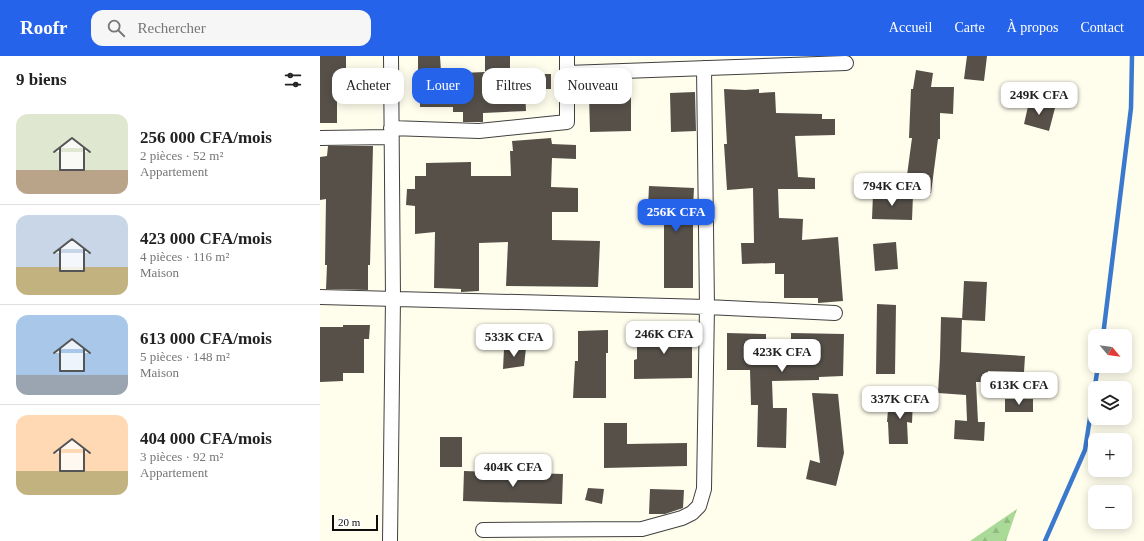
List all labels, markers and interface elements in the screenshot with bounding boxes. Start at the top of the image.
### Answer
search box [91,10,371,46]
text: Roofr [20,17,67,38]
icon: search [105,17,127,39]
text: Rechercher [137,20,206,36]
text: Accueil [889,20,932,35]
text: Carte [954,20,985,35]
text: À propos [1007,20,1058,35]
text: Contact [1080,20,1124,35]
chip: Acheter [332,68,404,104]
chip: Louer [412,68,474,104]
chip: Filtres [482,68,546,104]
chip: Nouveau [554,68,632,104]
icon: filters [282,69,304,91]
text: 9 biens [16,70,67,89]
pin: 249K CFA [998,82,1080,116]
text: 249K CFA [1010,87,1068,102]
text: 256 000 CFA/mois [140,128,272,147]
icon: home [48,130,96,178]
text: 2 pièces · 52 m² [140,148,223,163]
text: Appartement [140,164,208,179]
pin: 794K CFA [851,173,933,207]
text: 794K CFA [863,178,921,193]
pin: 256K CFA [635,199,717,233]
text: 256K CFA [647,204,705,219]
text: 423 000 CFA/mois [140,229,272,248]
icon: home [48,231,96,279]
text: 4 pièces · 116 m² [140,249,229,264]
text: Maison [140,265,179,280]
pin: 246K CFA [623,321,705,355]
pin: 533K CFA [473,324,555,358]
text: 246K CFA [635,326,693,341]
text: 613 000 CFA/mois [140,329,272,348]
text: 533K CFA [485,329,543,344]
north arrow [1088,329,1132,373]
map controls [1088,329,1132,529]
icon: home [48,331,96,379]
pin: 423K CFA [741,339,823,373]
text: 423K CFA [753,344,811,359]
text: 5 pièces · 148 m² [140,349,230,364]
text: Maison [140,365,179,380]
pin: 613K CFA [978,372,1060,406]
text: 613K CFA [990,377,1048,392]
button: layers [1088,381,1132,425]
pin: 337K CFA [859,386,941,420]
text: 337K CFA [871,391,929,406]
text: 404 000 CFA/mois [140,429,272,448]
icon: home [48,431,96,479]
button: + [1088,433,1132,477]
text: 3 pièces · 92 m² [140,449,223,464]
pin: 404K CFA [472,454,554,488]
text: 404K CFA [484,459,542,474]
text: Appartement [140,465,208,480]
button: − [1088,485,1132,529]
scale bar [332,513,378,532]
text: 20 m [338,516,360,528]

